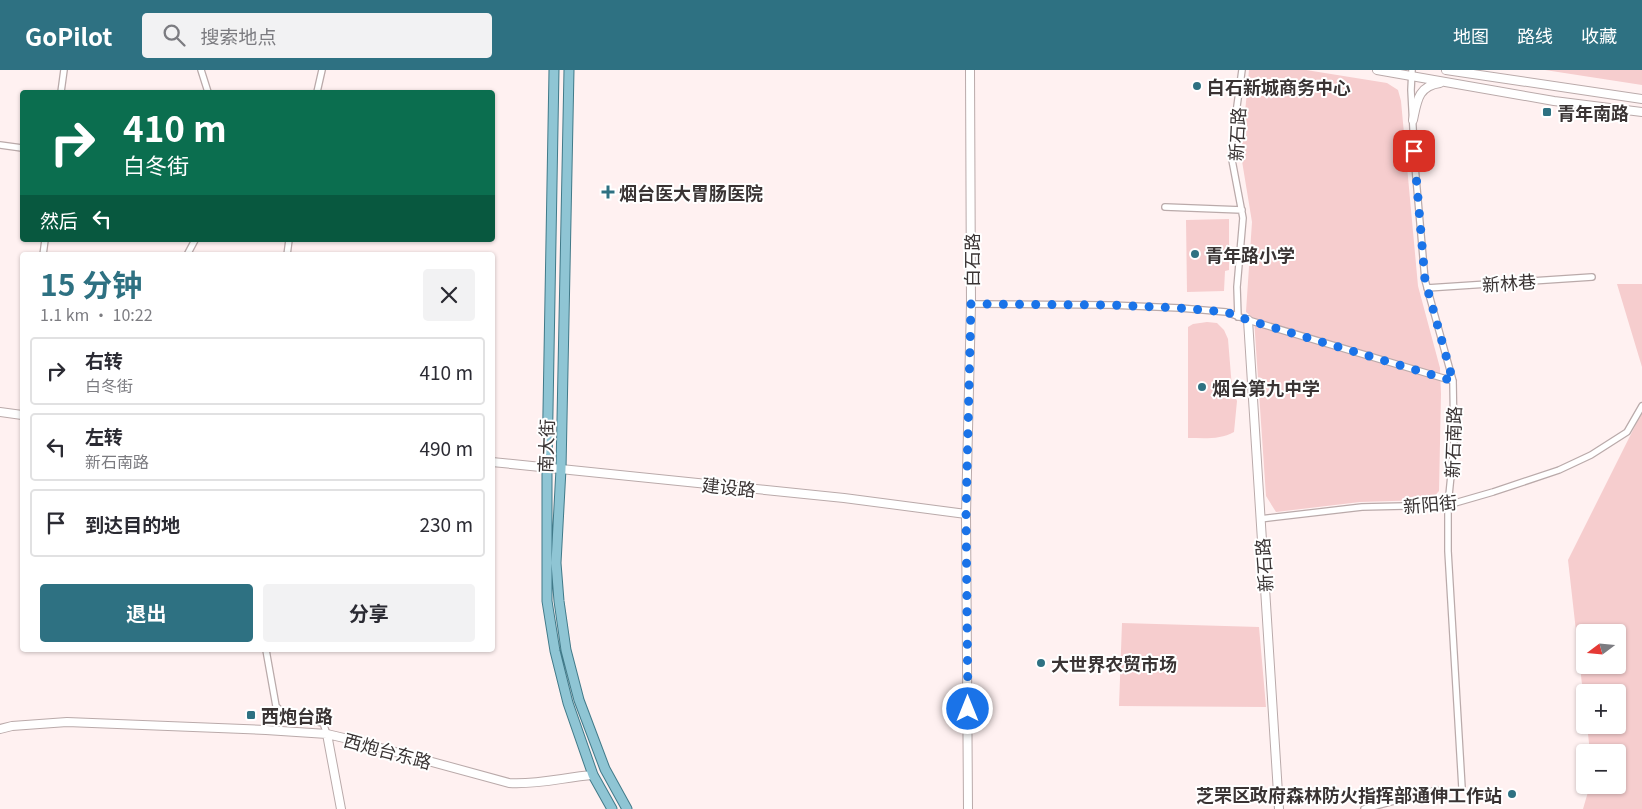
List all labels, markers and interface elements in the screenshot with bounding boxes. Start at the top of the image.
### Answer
search box [142,13,492,58]
text: GoPilot [25,18,112,53]
icon: search [160,21,188,49]
text: 搜索地点 [200,22,276,49]
text: 地图 [1453,22,1489,48]
text: 路线 [1517,22,1553,48]
text: 收藏 [1581,22,1617,48]
place label: 白石新城商务中心 [1207,73,1351,99]
marker: 白石新城商务中心 [1191,80,1203,92]
place label: 青年南路 [1557,99,1629,125]
text: 410 m [123,101,227,152]
street label: 新石路 [1222,106,1250,162]
marker: 青年南路 [1541,106,1553,118]
icon: right [40,110,105,175]
pin [1393,130,1435,172]
icon: arrive [1400,137,1428,165]
text: 白冬街 [123,148,189,180]
place label: 烟台医大胃肠医院 [619,179,763,205]
marker: 烟台医大胃肠医院 [601,185,615,199]
icon: left [88,205,116,233]
text: 然后 [40,206,78,233]
street label: 白石路 [958,233,984,287]
place label: 青年路小学 [1205,241,1295,267]
marker: 青年路小学 [1189,248,1201,260]
text: 15 分钟 [40,261,142,305]
street label: 新林巷 [1481,267,1537,297]
button: close [423,269,475,321]
text: 1.1 km · 10:22 [40,302,153,326]
text: 右转 [85,346,123,373]
icon: right [42,357,70,385]
text: 410 m [420,358,473,385]
text: 白冬街 [85,373,133,397]
place label: 烟台第九中学 [1212,374,1320,400]
marker: 烟台第九中学 [1196,381,1208,393]
street label: 新石南路 [1438,406,1466,478]
street label: 南大街 [531,419,559,473]
text: 左转 [85,422,123,449]
icon: left [42,433,70,461]
text: 490 m [420,434,473,461]
text: 新石南路 [85,449,149,473]
street label: 建设路 [701,470,757,502]
street label: 新阳街 [1402,488,1458,518]
icon: arrive [42,509,70,537]
text: 到达目的地 [85,510,180,537]
text: 230 m [420,510,473,537]
street label: 新石路 [1248,537,1278,593]
button: 退出 [40,584,253,642]
button: 分享 [263,584,475,642]
north arrow [1576,624,1626,674]
map controls [1576,624,1626,794]
place label: 大世界农贸市场 [1051,650,1177,676]
marker: 大世界农贸市场 [1035,657,1047,669]
position arrow [941,682,993,734]
button: + [1576,684,1626,734]
place label: 西炮台路 [261,702,333,728]
marker: 西炮台路 [245,709,257,721]
street label: 西炮台东路 [341,726,435,774]
button: − [1576,744,1626,794]
place label: 芝罘区政府森林防火指挥部通伸工作站 [1196,781,1502,807]
marker: 芝罘区政府森林防火指挥部通伸工作站 [1506,788,1518,800]

